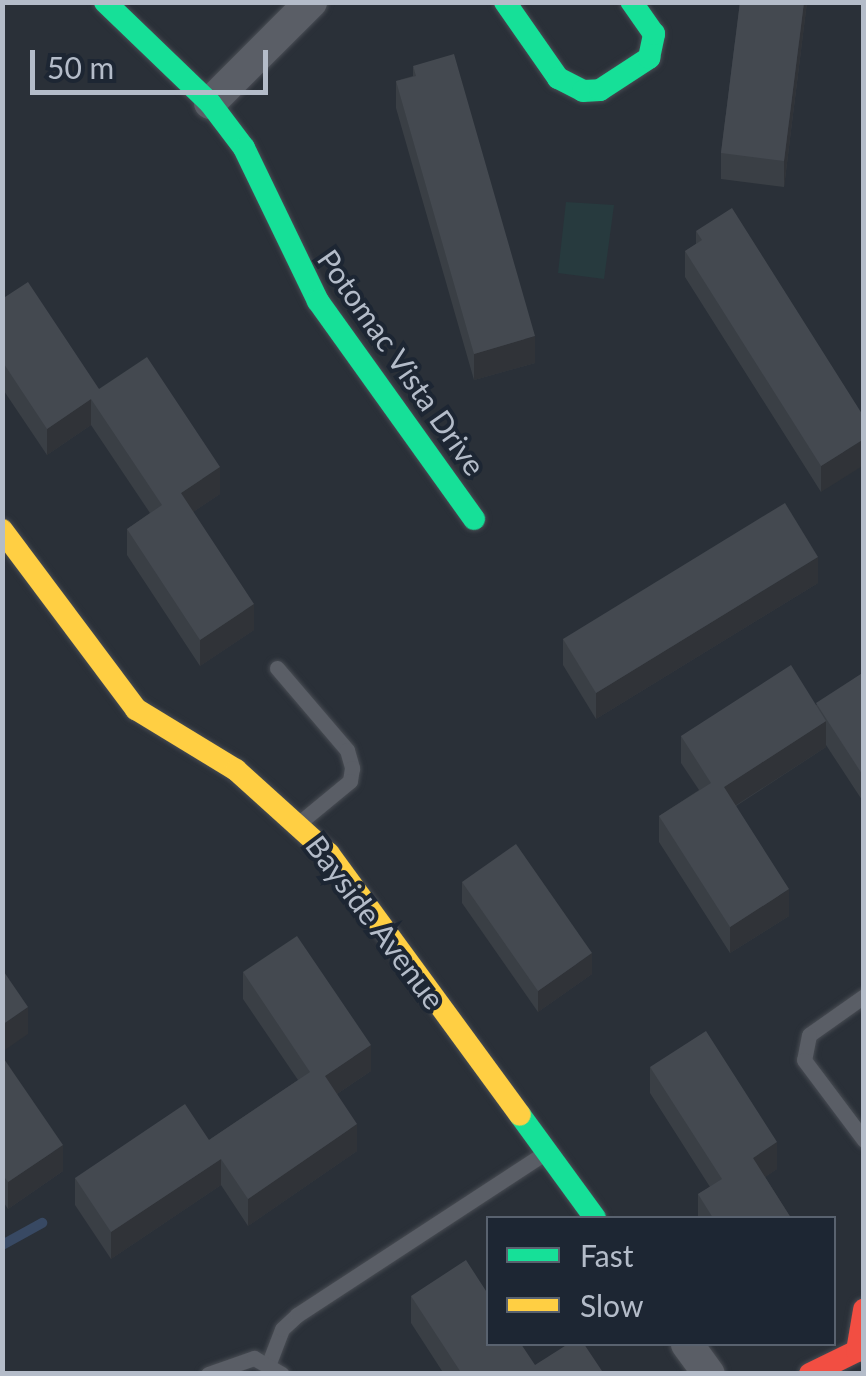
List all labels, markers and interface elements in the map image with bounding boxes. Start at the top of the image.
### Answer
scale bar [35,30,272,92]
text: 50 m [47,49,114,85]
street label: Potomac Vista Drive [310,242,494,482]
street label: Bayside Avenue [299,828,453,1016]
legend [486,1216,836,1346]
text: Fast [580,1237,634,1273]
text: Slow [580,1287,643,1323]

